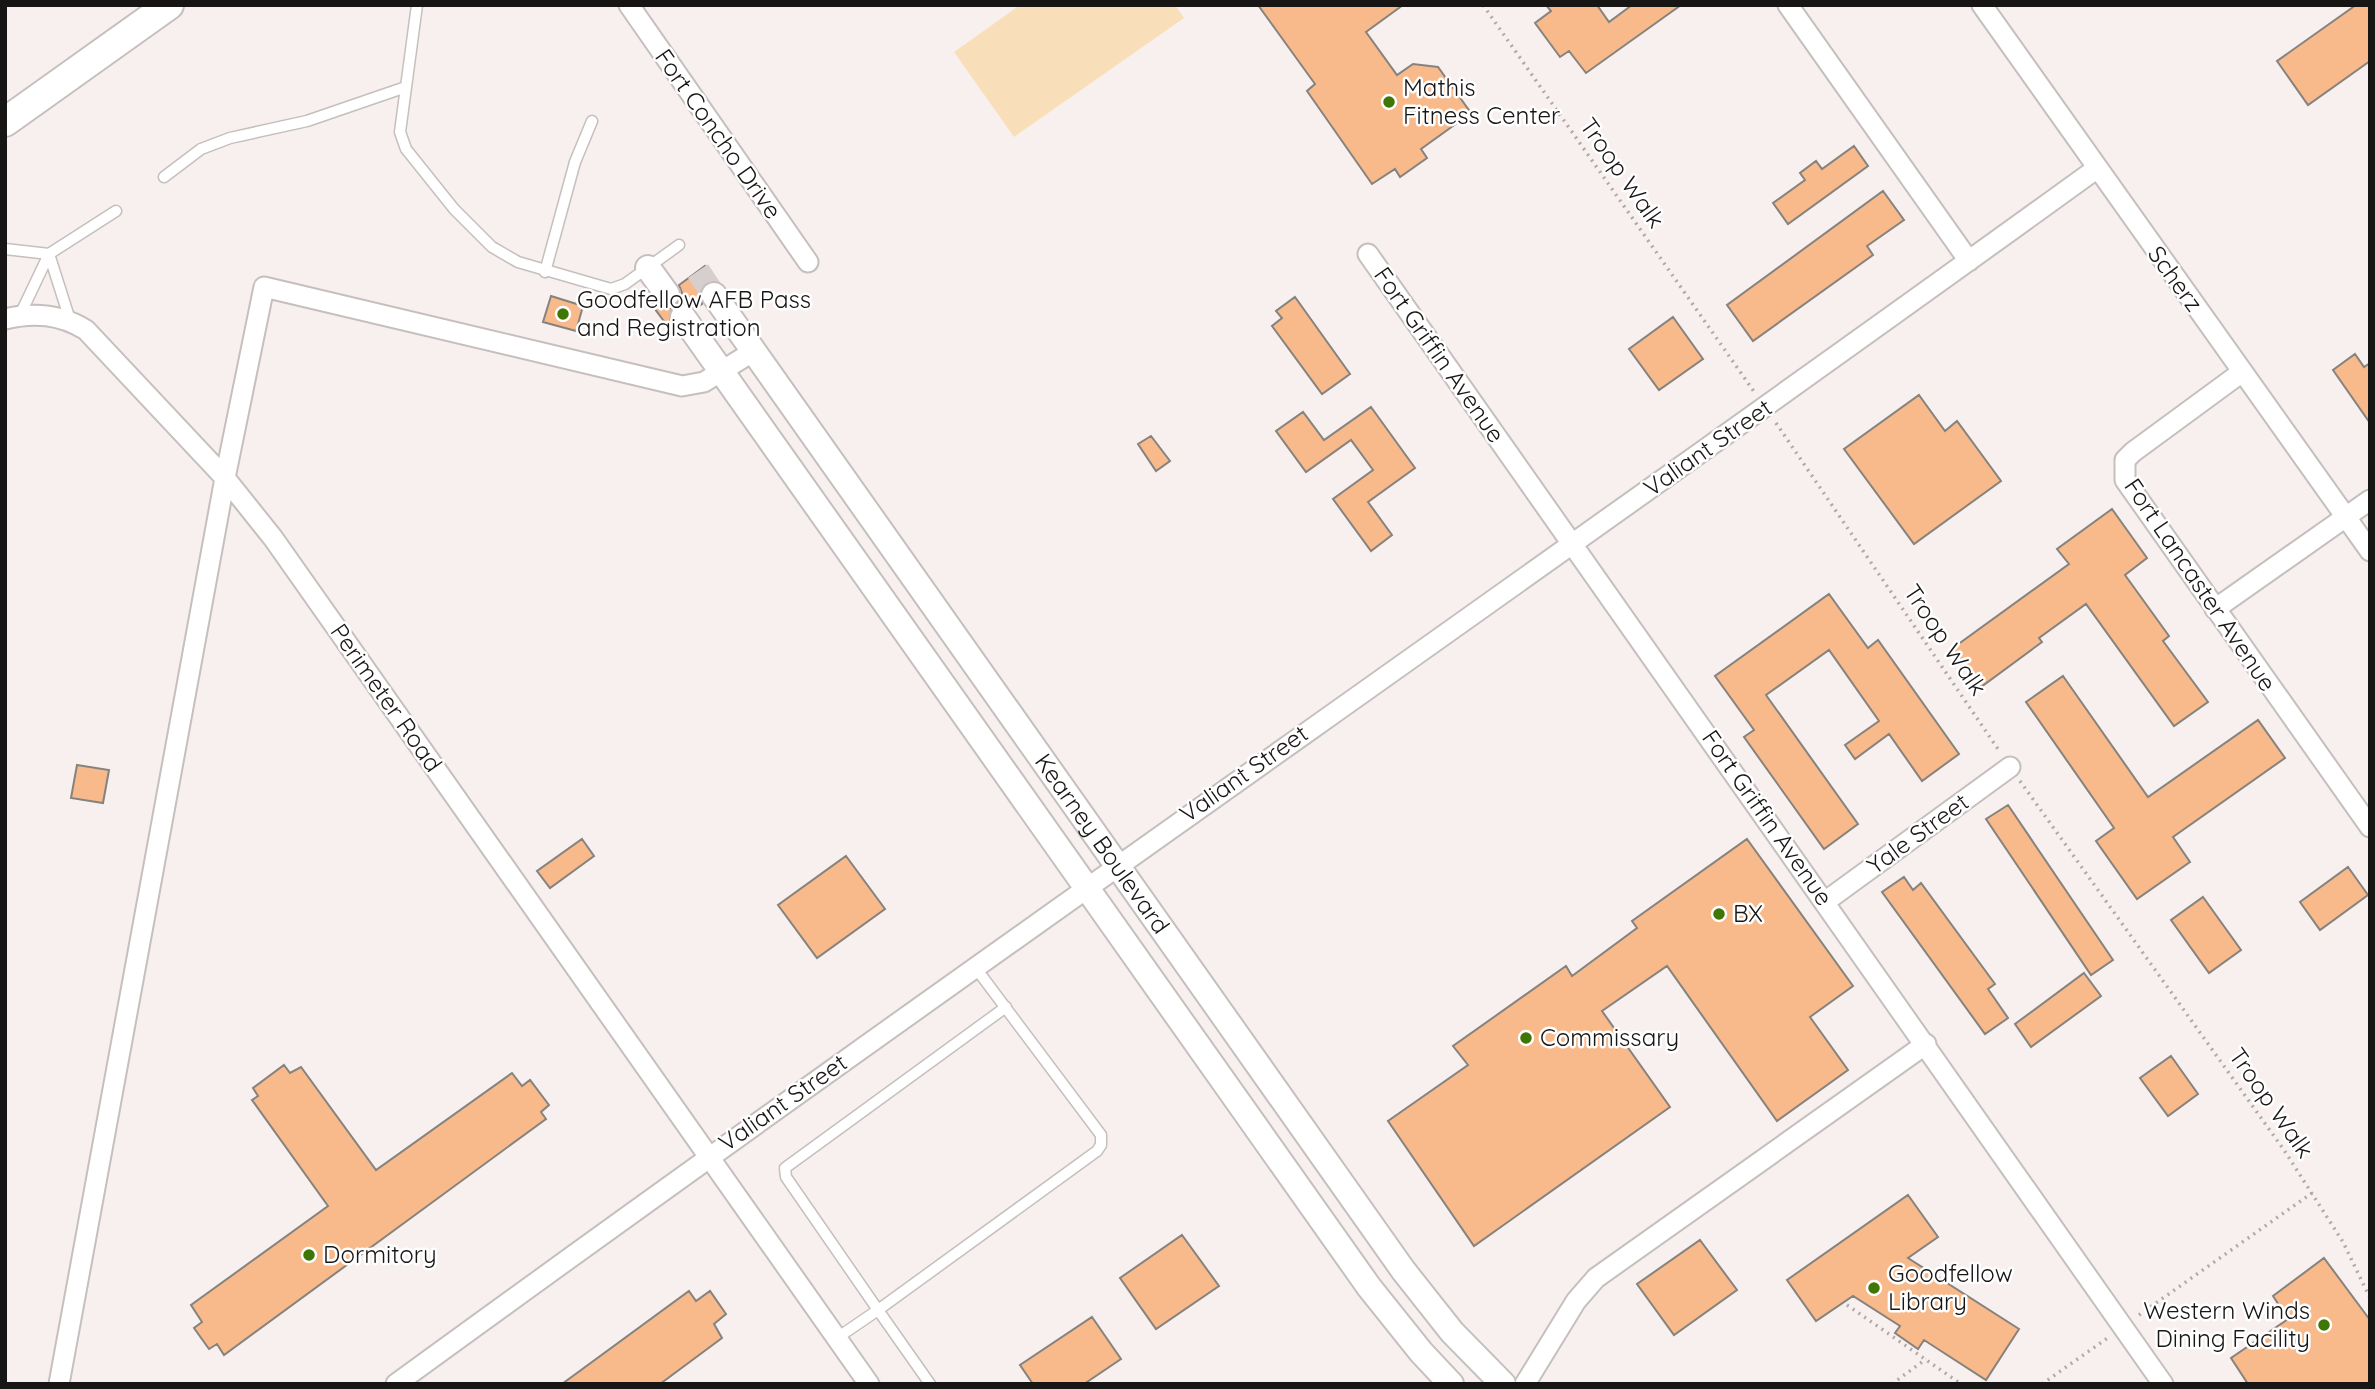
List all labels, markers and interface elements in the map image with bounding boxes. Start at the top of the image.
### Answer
street label: Fort Concho Drive [649,43,789,224]
place label: Mathis Fitness Center [1403,72,1560,130]
marker: Mathis Fitness Center [1381,94,1397,110]
street label: Troop Walk [1574,112,1672,233]
street label: Scherz [2142,240,2210,317]
street label: Fort Griffin Avenue [1368,261,1512,448]
place label: Goodfellow AFB Pass and Registration [577,284,811,342]
marker: Goodfellow AFB Pass and Registration [555,306,571,322]
street label: Valiant Street [1638,392,1777,502]
street label: Fort Lancaster Avenue [2118,472,2283,697]
street label: Troop Walk [1898,578,1994,701]
street label: Perimeter Road [325,617,449,777]
street label: Valiant Street [1174,718,1313,828]
street label: Fort Griffin Avenue [1696,724,1840,911]
street label: Kearney Boulevard [1029,747,1177,939]
street label: Yale Street [1861,786,1974,880]
place label: BX [1733,898,1763,928]
marker: BX [1711,906,1727,922]
place label: Commissary [1540,1022,1679,1052]
marker: Commissary [1518,1030,1534,1046]
street label: Troop Walk [2223,1042,2321,1163]
street label: Valiant Street [713,1047,852,1157]
place label: Dormitory [323,1239,437,1269]
marker: Dormitory [301,1247,317,1263]
place label: Goodfellow Library [1888,1258,2013,1316]
marker: Goodfellow Library [1866,1280,1882,1296]
place label: Western Winds Dining Facility [2143,1295,2310,1353]
marker: Western Winds Dining Facility [2316,1317,2332,1333]

